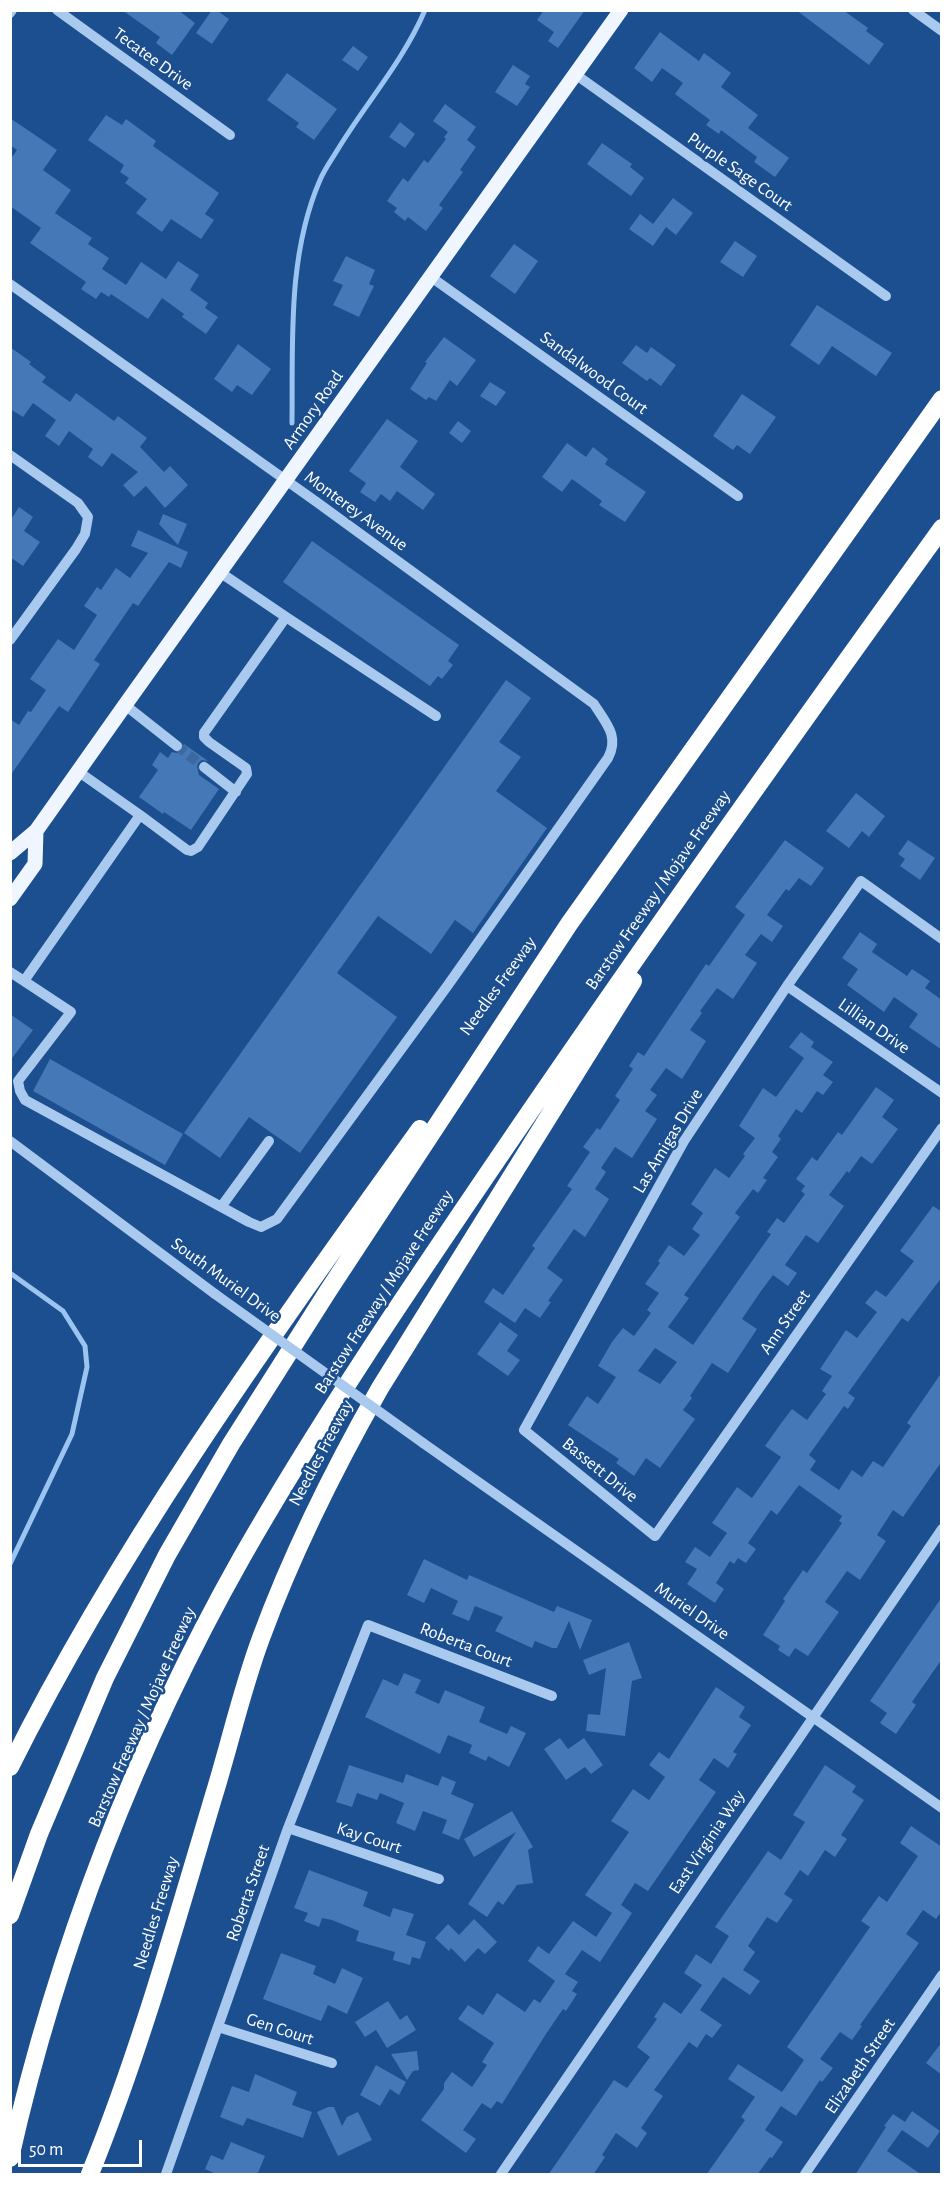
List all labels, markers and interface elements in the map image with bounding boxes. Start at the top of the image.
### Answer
street label: Tecatee Drive [109,23,197,95]
street label: Purple Sage Court [683,128,797,216]
street label: Sandalwood Court [536,327,652,419]
street label: Armory Road [278,366,348,454]
street label: Monterey Avenue [300,466,412,556]
street label: Barstow Freeway / Mojave Freeway [581,786,735,994]
street label: Needles Freeway [455,932,541,1040]
street label: Lillian Drive [834,993,914,1059]
street label: Las Amigas Drive [628,1085,708,1197]
street label: Barstow Freeway / Mojave Freeway [310,1186,458,1398]
street label: South Muriel Drive [167,1233,285,1327]
street label: Ann Street [755,1286,815,1358]
street label: Needles Freeway [284,1396,358,1510]
street label: Bassett Drive [558,1433,642,1507]
street label: Muriel Drive [651,1577,733,1645]
street label: Barstow Freeway / Mojave Freeway [84,1603,200,1831]
street label: Roberta Court [417,1618,515,1672]
street label: East Virginia Way [664,1786,750,1898]
street label: Kay Court [334,1817,404,1859]
street label: Roberta Street [221,1842,275,1944]
street label: Needles Freeway [129,1854,183,1972]
street label: Gen Court [244,2008,316,2050]
street label: Elizabeth Street [820,2014,900,2118]
scale bar [21,2128,146,2166]
text: 50 m [29,2141,63,2159]

